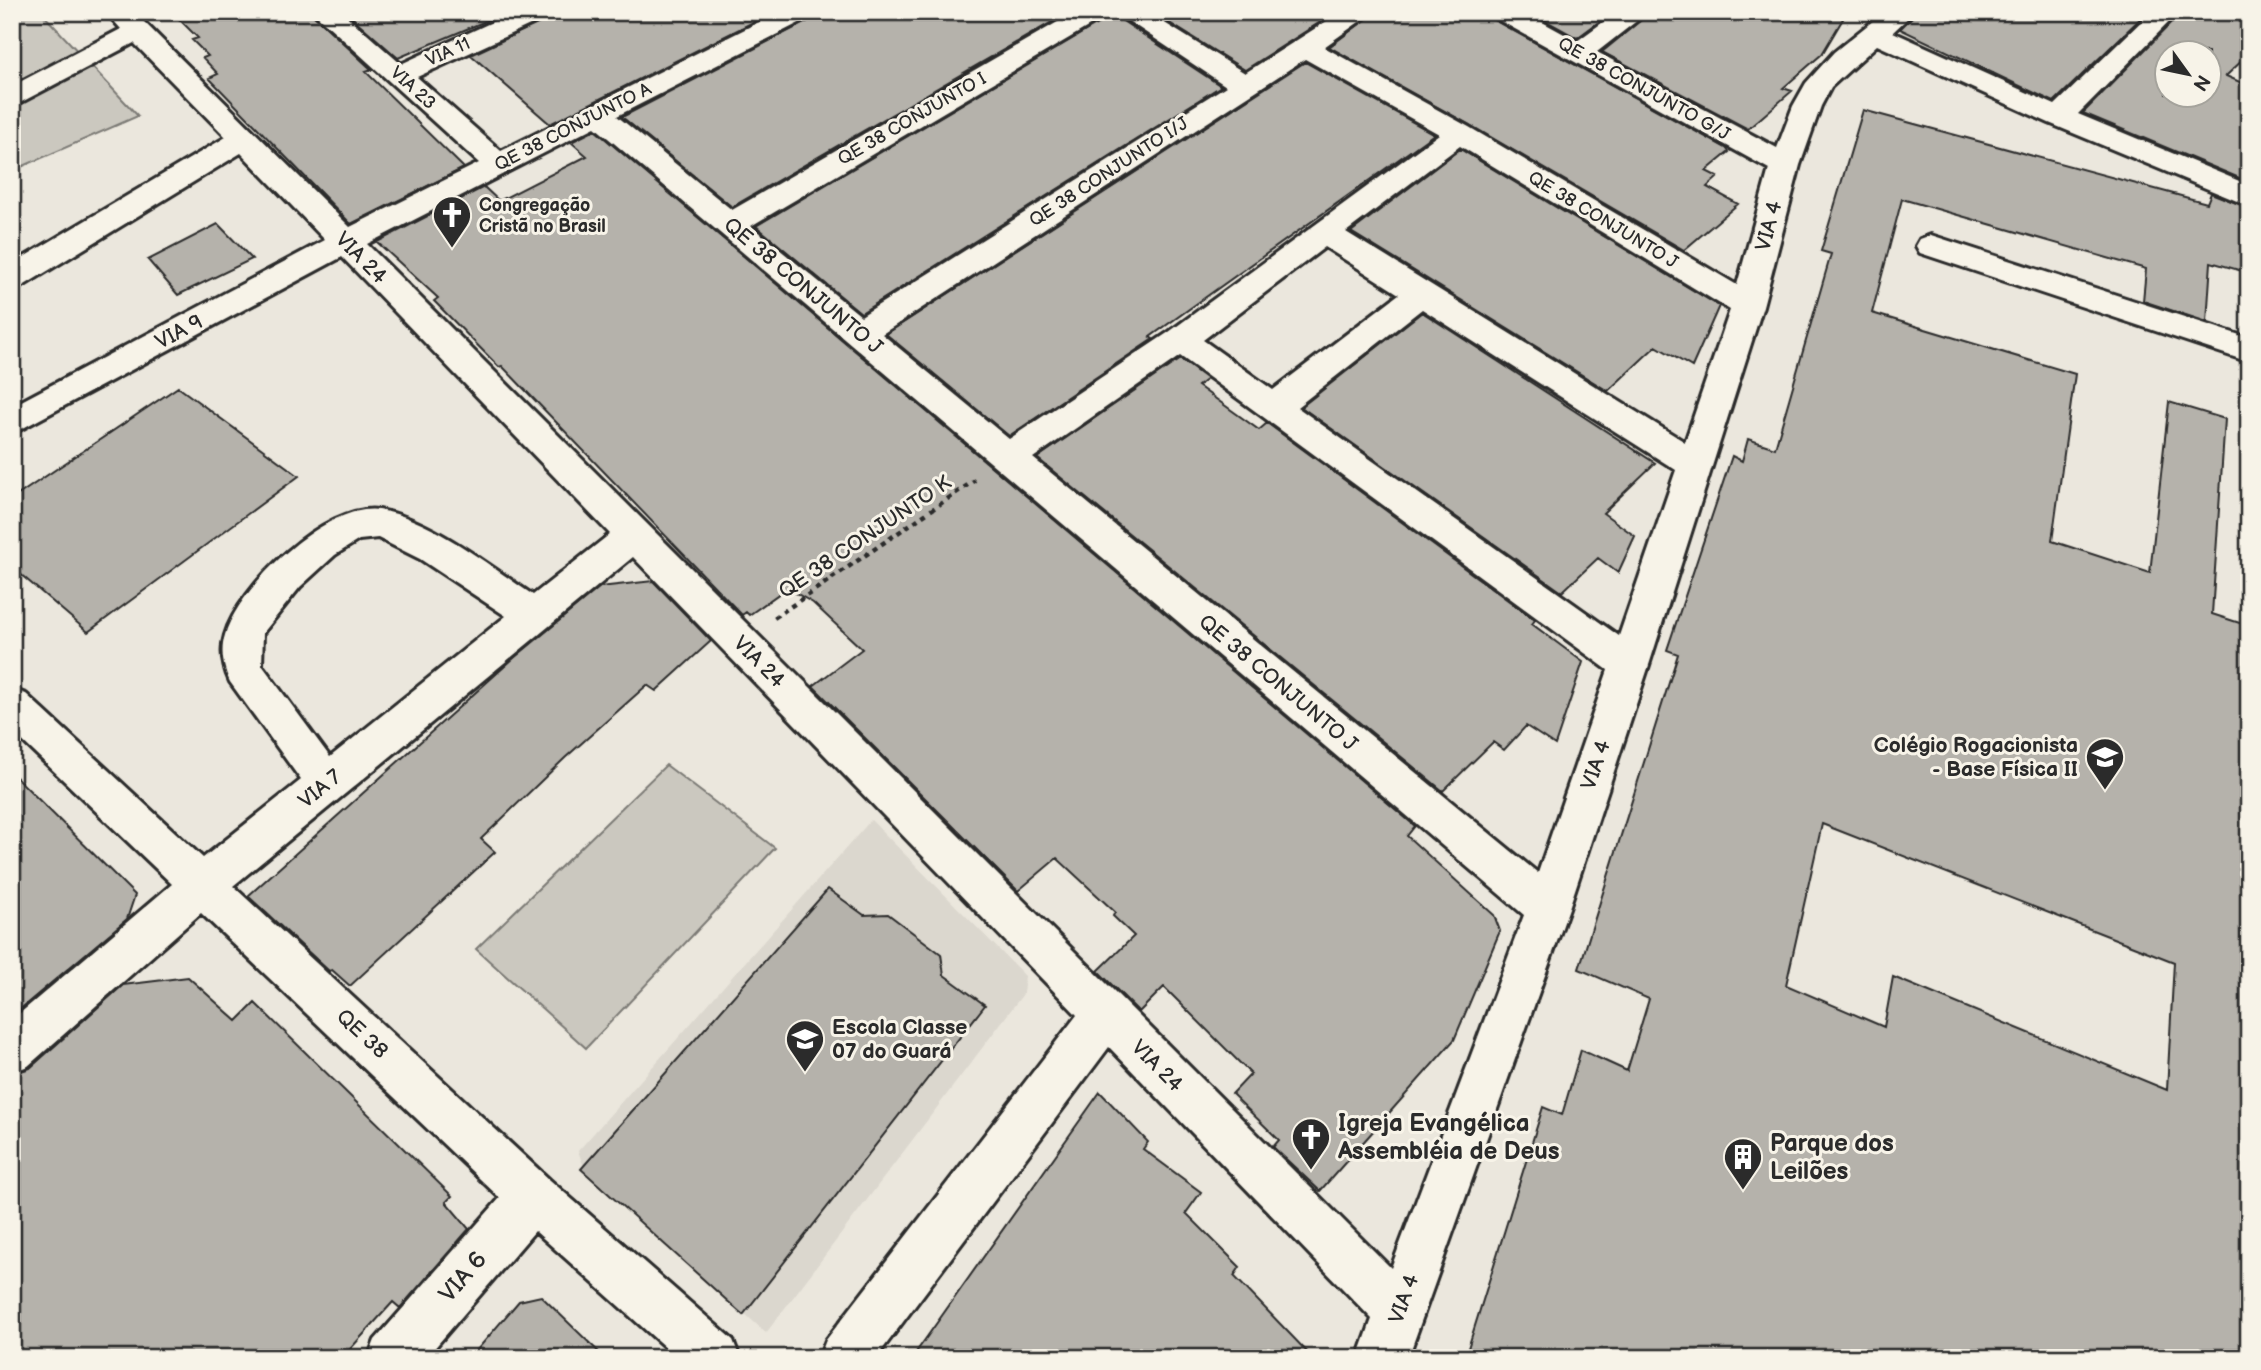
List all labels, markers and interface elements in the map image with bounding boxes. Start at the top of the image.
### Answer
street label: VIA 11 [422,33,474,71]
street label: QE 38 CONJUNTO G/J [1554,33,1734,145]
north arrow [2152,38,2222,108]
street label: VIA 23 [386,62,440,114]
street label: QE 38 CONJUNTO I [834,68,990,170]
text: N [2187,70,2215,95]
street label: QE 38 CONJUNTO A [491,78,655,176]
street label: QE 38 CONJUNTO I/J [1026,113,1193,231]
street label: QE 38 CONJUNTO J [1524,167,1682,273]
church icon: Congregação Cristã no Brasil [431,194,473,249]
place label: Congregação Cristã no Brasil [479,195,606,237]
street label: VIA 4 [1750,198,1788,254]
street label: QE 38 CONJUNTO J [719,212,888,360]
street label: VIA 24 [330,227,392,289]
street label: VIA 9 [151,309,207,355]
street label: QE 38 CONJUNTO K [774,470,956,604]
street label: QE 38 CONJUNTO J [1194,609,1363,757]
street label: VIA 24 [728,631,790,693]
place label: Colégio Rogacionista - Base Física II [1874,733,2078,782]
school or university icon: Colégio Rogacionista - Base Física II [2084,736,2126,791]
street label: VIA 4 [1576,737,1616,793]
street label: VIA 7 [294,764,347,814]
street label: QE 38 [331,1004,393,1064]
place label: Escola Classe 07 do Guará [832,1015,967,1064]
school or university icon: Escola Classe 07 do Guará [784,1018,826,1073]
street label: VIA 24 [1126,1035,1188,1097]
place label: Igreja Evangélica Assembléia de Deus [1337,1109,1560,1166]
church icon: Igreja Evangélica Assembléia de Deus [1290,1116,1332,1171]
place label: Parque dos Leilões [1770,1129,1894,1186]
building icon: Parque dos Leilões [1722,1136,1764,1191]
street label: VIA 6 [433,1246,493,1308]
street label: VIA 4 [1384,1271,1424,1327]

